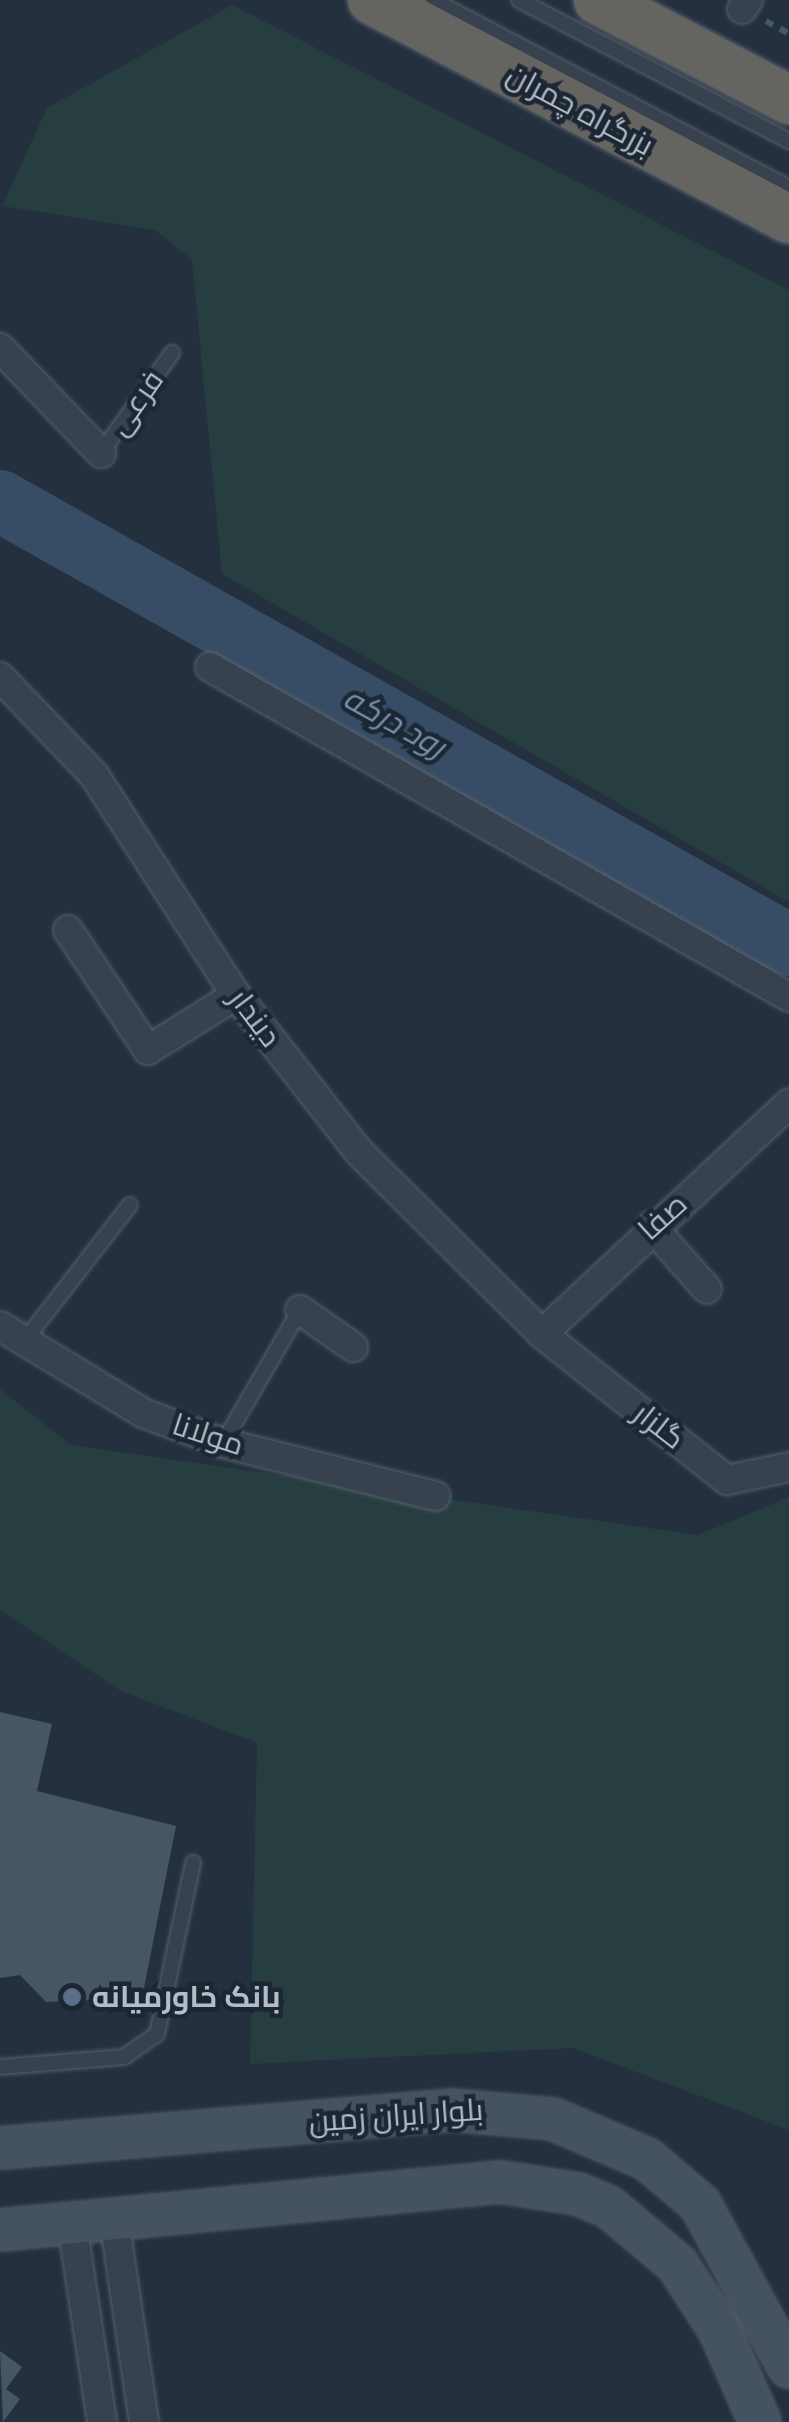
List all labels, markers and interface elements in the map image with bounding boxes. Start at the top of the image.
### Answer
street label: بزرگراه چمران [501,56,659,164]
street label: فرعی [101,363,171,443]
water label: رود درکه [336,679,452,767]
street label: دیندار [222,982,288,1054]
street label: صفا [631,1186,695,1248]
street label: گلزار [626,1395,692,1457]
street label: مولانا [168,1407,248,1463]
place label: بانک خاورمیانه [92,1979,280,2015]
marker: بانک خاورمیانه [61,1986,83,2008]
street label: بلوار ایران زمین [308,2092,484,2140]

